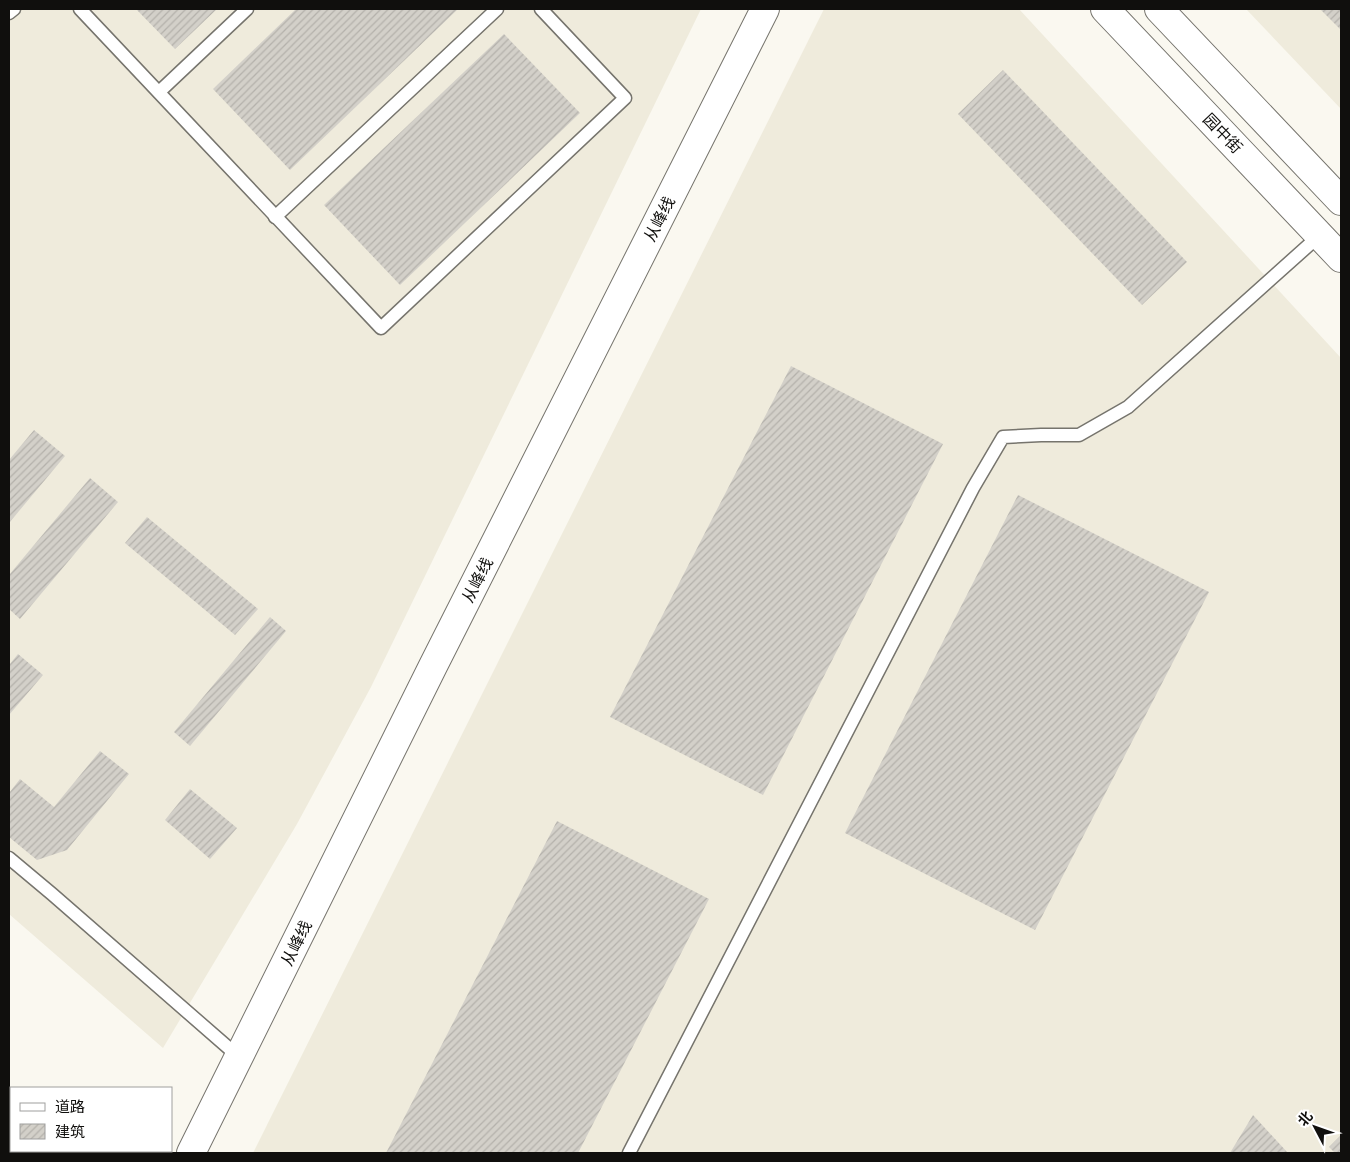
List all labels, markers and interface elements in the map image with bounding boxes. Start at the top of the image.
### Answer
street label: 园中街 [1198,108,1248,158]
street label: 从峰线 [638,193,680,245]
street label: 从峰线 [456,554,498,606]
street label: 从峰线 [276,917,316,969]
legend [10,1087,172,1152]
text: 道路 [55,1096,85,1117]
north arrow [1290,1102,1340,1152]
text: 北 [1293,1107,1317,1130]
text: 建筑 [55,1121,85,1142]

